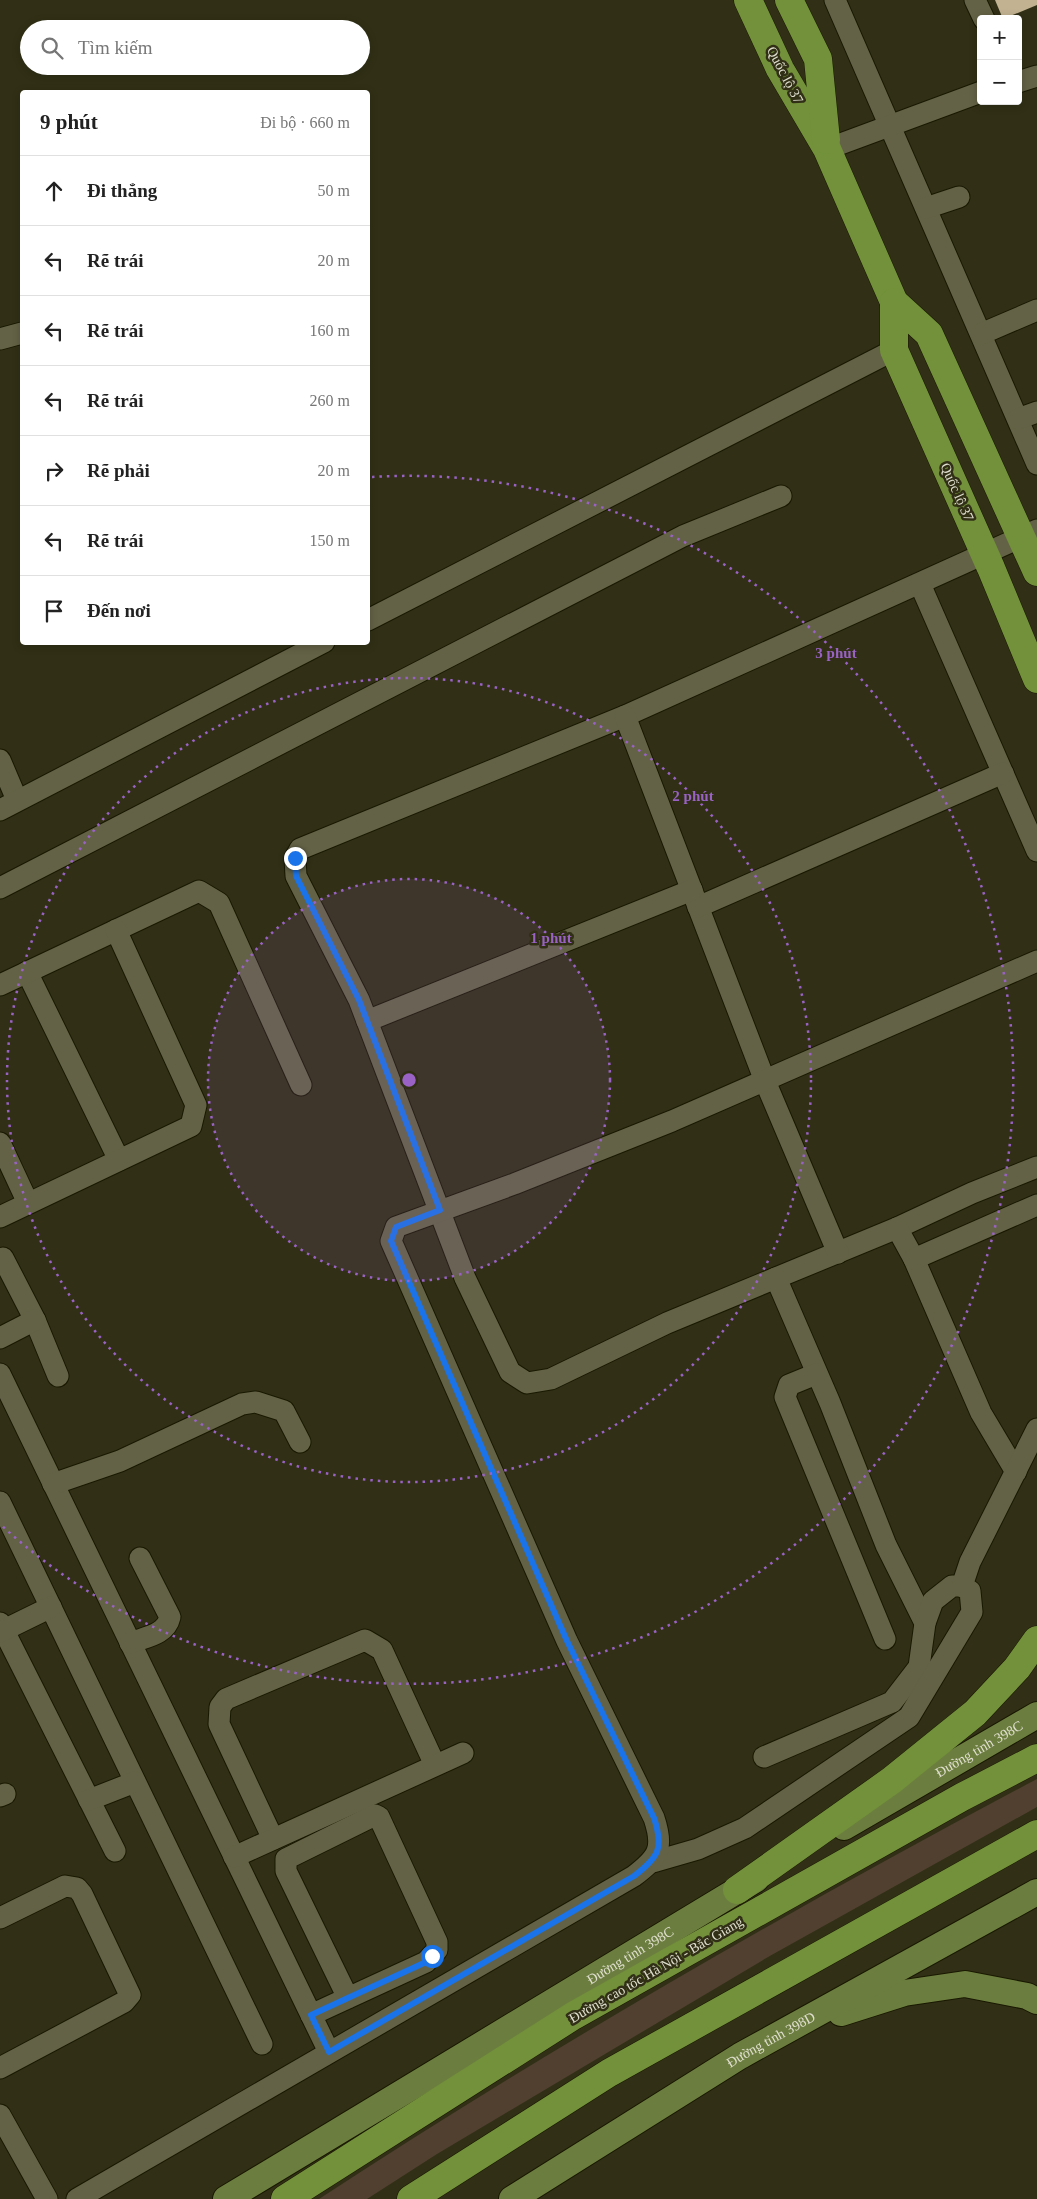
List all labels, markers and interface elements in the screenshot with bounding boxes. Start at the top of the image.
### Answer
map controls [977,15,1022,105]
button: + [977,15,1022,60]
search box [20,20,370,75]
icon: search [38,34,66,62]
text: Tìm kiếm [78,37,152,58]
street label: Quốc lộ 37 [764,44,806,106]
button: − [977,60,1022,105]
text: 9 phút [40,110,98,134]
text: Đi bộ · 660 m [260,114,350,131]
icon: ahead [40,177,68,205]
text: Đi thẳng [87,180,157,201]
text: 50 m [318,182,350,199]
icon: left [40,247,68,275]
text: Rẽ trái [87,250,143,271]
text: 20 m [318,252,350,269]
icon: left [40,317,68,345]
text: Rẽ trái [87,320,143,341]
text: 160 m [310,322,350,339]
icon: left [40,387,68,415]
text: Rẽ trái [87,390,143,411]
text: 260 m [310,392,350,409]
icon: right [40,457,68,485]
text: Rẽ phải [87,460,150,481]
street label: Quốc lộ 37 [937,461,977,523]
text: 20 m [318,462,350,479]
icon: left [40,527,68,555]
text: Rẽ trái [87,530,143,551]
text: 150 m [310,532,350,549]
icon: arrive [40,597,68,625]
text: Đến nơi [87,600,151,621]
text: 3 phút [815,645,857,661]
text: 2 phút [672,788,714,804]
route end [284,847,307,870]
text: 1 phút [530,930,572,946]
centre of rings [400,1071,418,1089]
street label: Đường tỉnh 398C [933,1718,1025,1780]
street label: Đường cao tốc Hà Nội - Bắc Giang [566,1914,746,2026]
street label: Đường tỉnh 398C [584,1923,676,1987]
route start [421,1945,444,1968]
street label: Đường tỉnh 398D [724,2009,817,2070]

